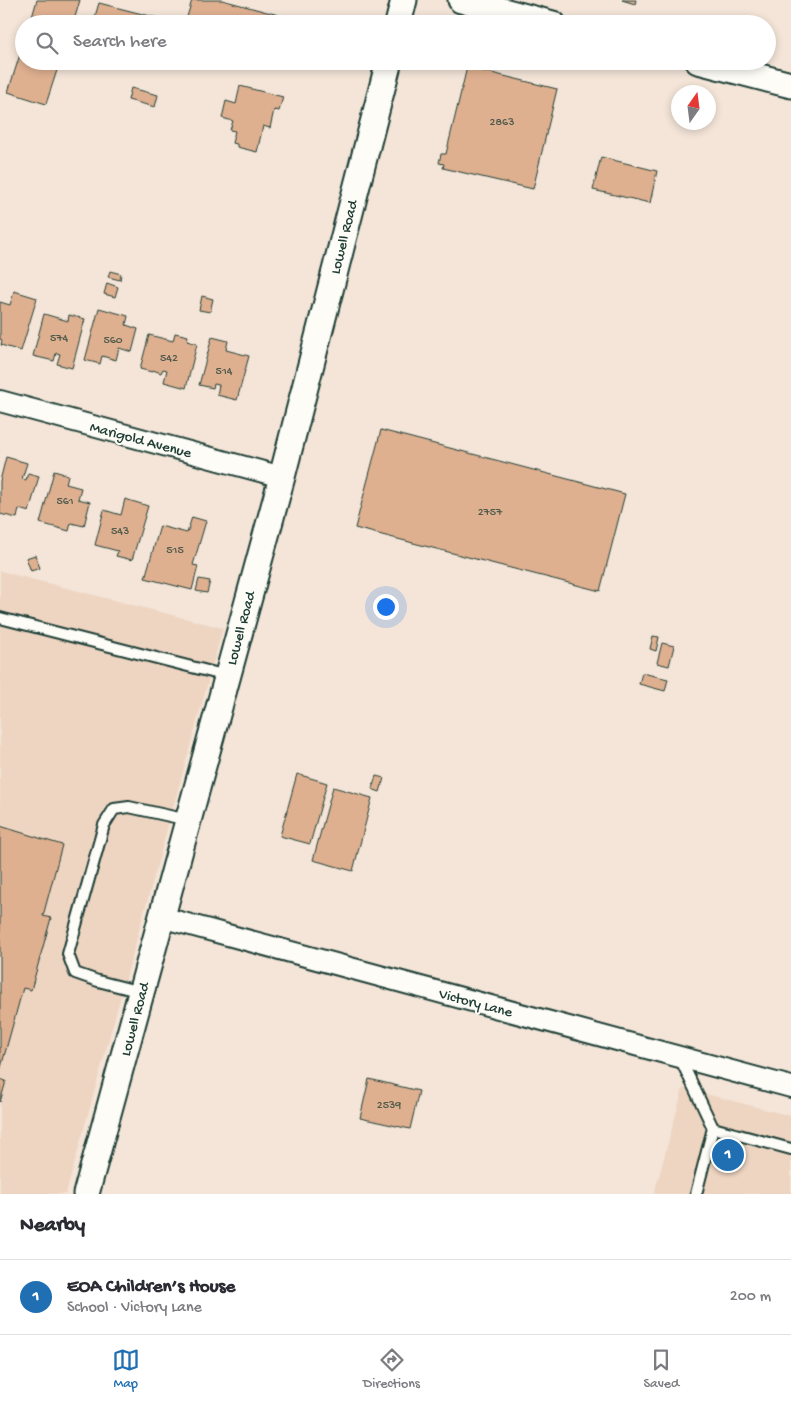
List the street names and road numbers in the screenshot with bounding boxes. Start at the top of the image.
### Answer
street label: Lowell Road [327,197,363,276]
street label: Marigold Avenue [88,419,193,463]
street label: Lowell Road [223,589,261,667]
street label: Lowell Road [117,980,155,1058]
street label: Victory Lane [436,985,515,1022]

